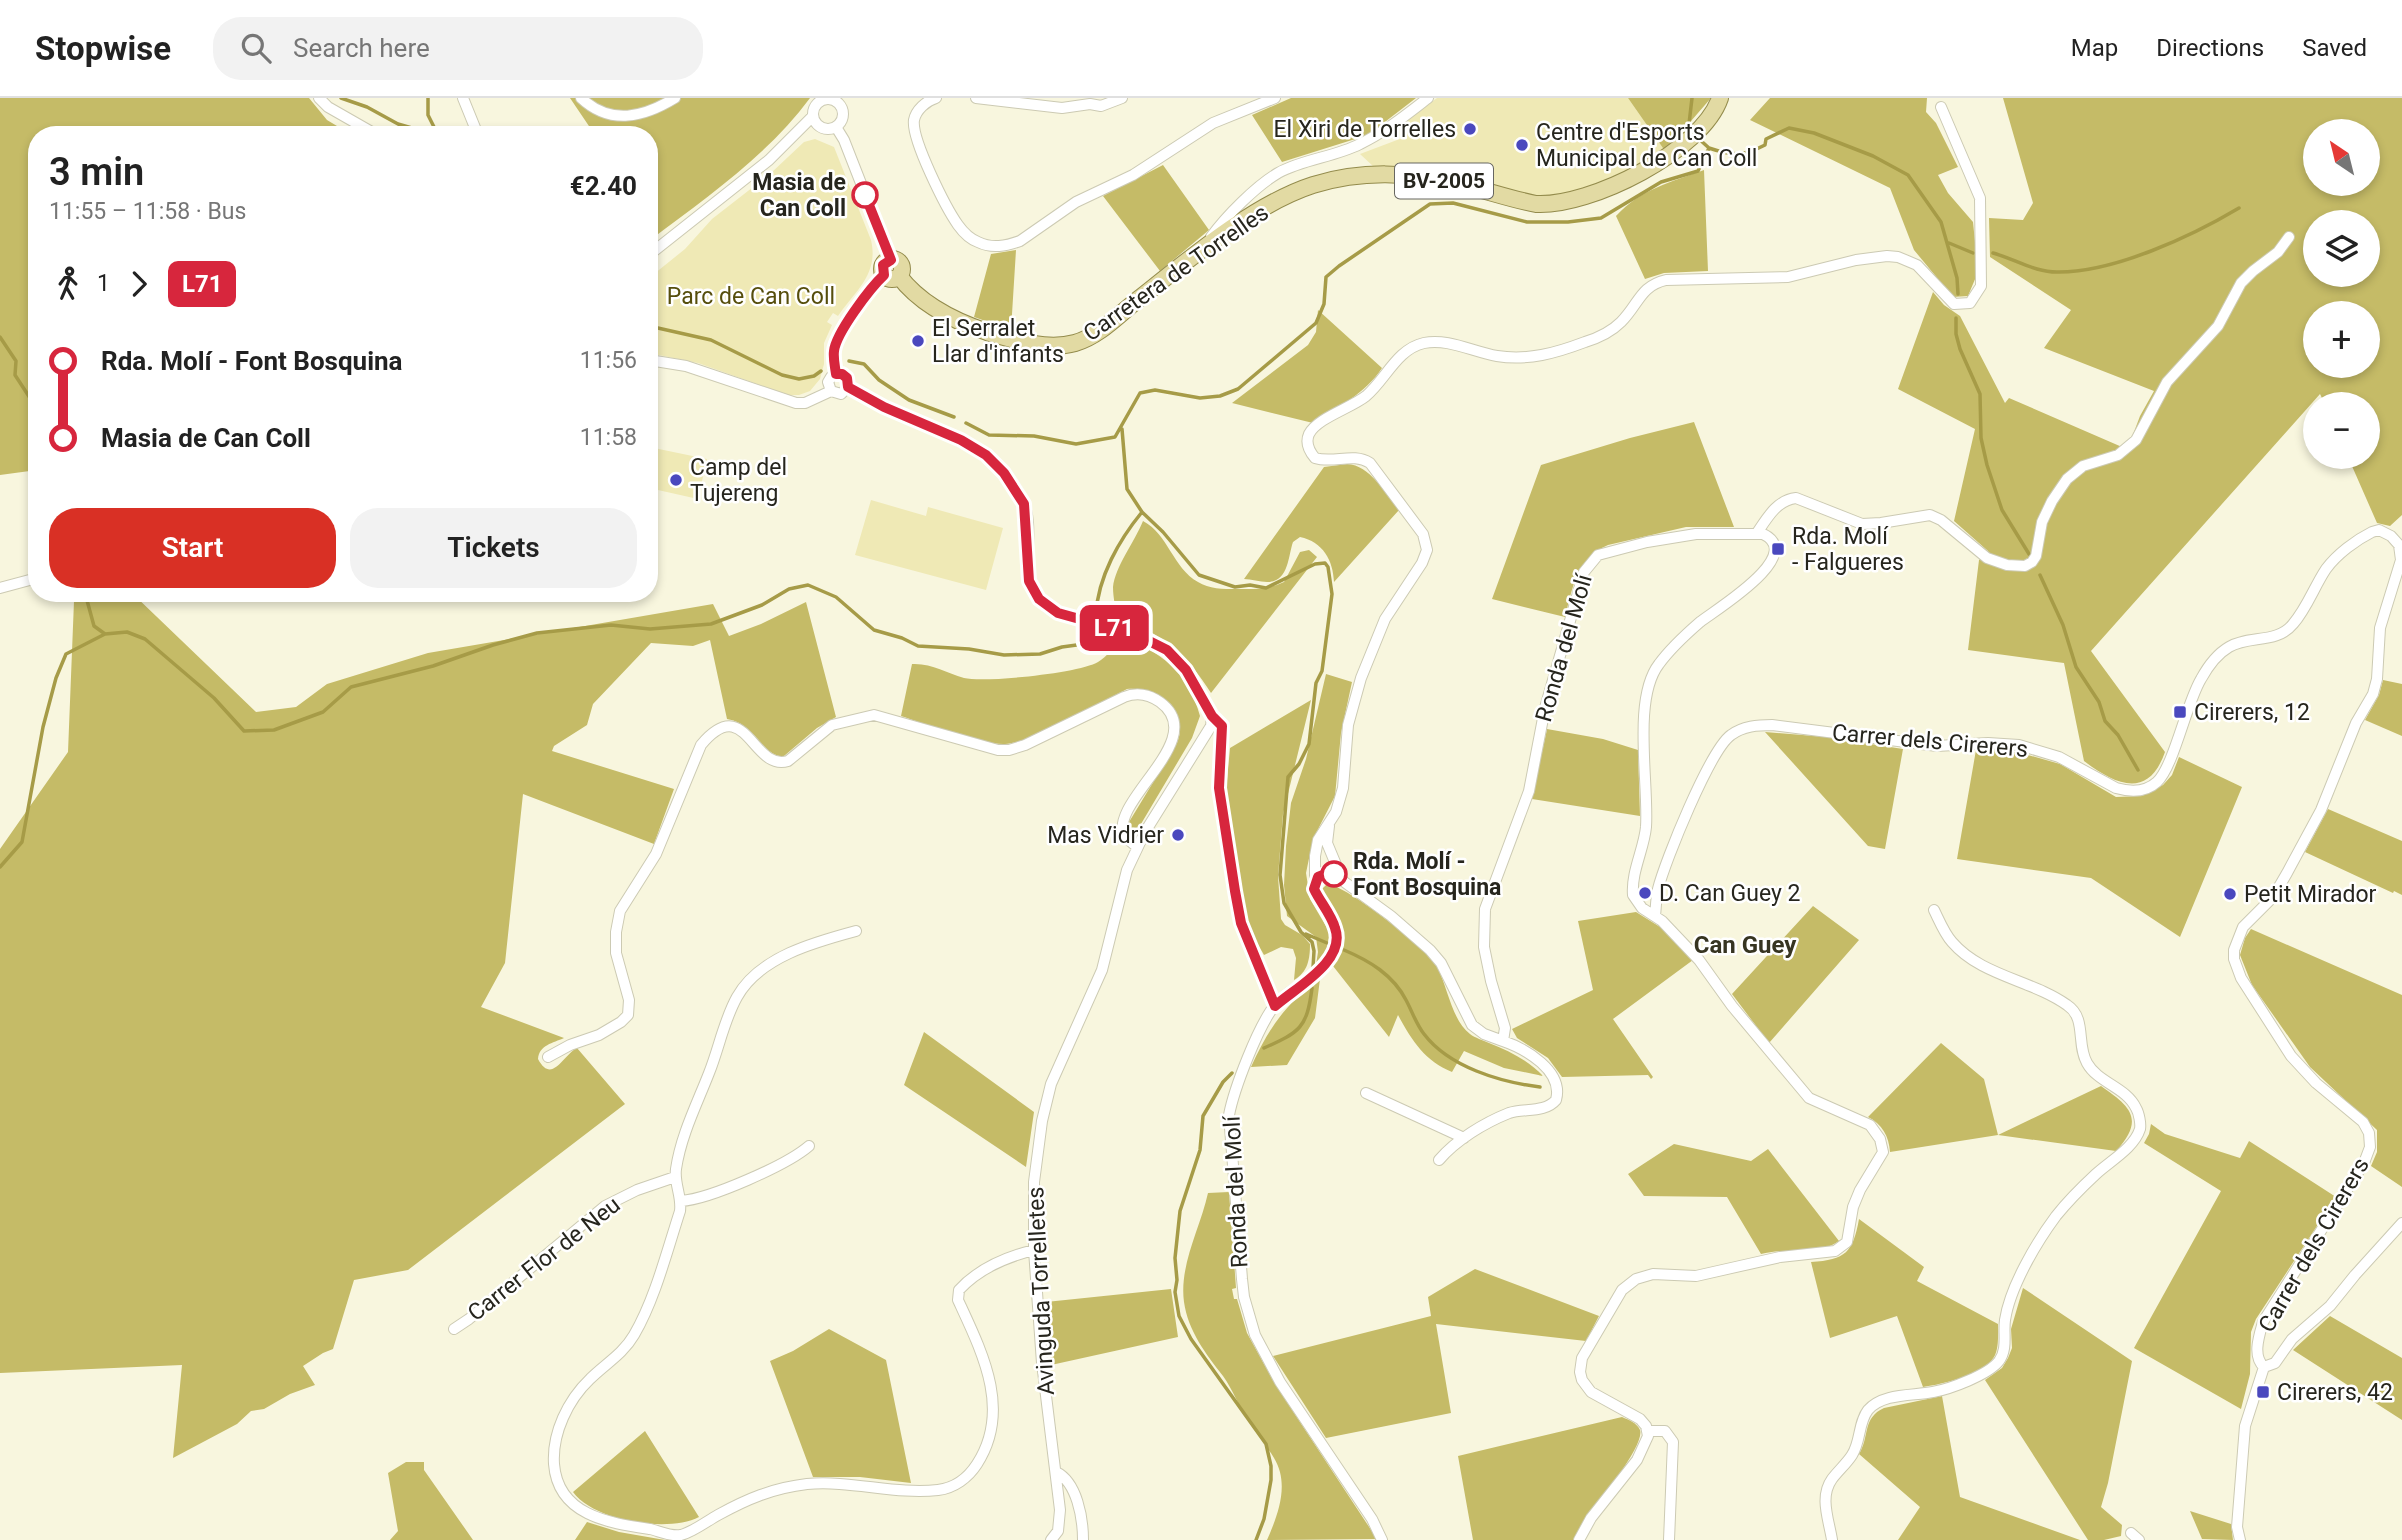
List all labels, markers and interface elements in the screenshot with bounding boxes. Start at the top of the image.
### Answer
search box [213,17,703,80]
text: Stopwise [35,29,171,68]
icon: search [237,29,275,67]
text: Search here [293,33,430,63]
text: Map [2071,34,2118,62]
text: Directions [2156,34,2264,62]
text: Saved [2302,34,2367,62]
place label: El Xiri de Torrelles [1274,116,1456,143]
place label: Centre d'Esports Municipal de Can Coll [1536,119,1757,172]
north arrow [2303,119,2380,196]
map controls [2303,119,2380,469]
marker: El Xiri de Torrelles [1462,121,1478,137]
marker: Centre d'Esports Municipal de Can Coll [1514,137,1530,153]
text: 3 min [49,150,144,194]
road number: BV-2005 [1395,164,1493,198]
place label: Masia de Can Coll [752,169,846,222]
text: €2.40 [570,171,637,201]
marker: Masia de Can Coll [852,182,878,208]
text: 11:55 – 11:58 · Bus [49,198,246,225]
street label: Carretera de Torrelles [1078,199,1274,347]
button: layers [2303,210,2380,287]
icon: walk [49,265,87,303]
icon: forward [120,265,158,303]
text: 1 [97,270,110,297]
text: L71 [182,270,222,298]
park label: Parc de Can Coll [667,283,835,310]
button: + [2303,301,2380,378]
place label: El Serralet Llar d'infants [932,315,1064,368]
marker: El Serralet Llar d'infants [910,333,926,349]
text: Rda. Molí - Font Bosquina [101,346,403,376]
text: 11:56 [580,347,637,374]
button: − [2303,392,2380,469]
text: Masia de Can Coll [101,423,311,453]
text: 11:58 [580,424,637,451]
place label: Camp del Tujereng [690,454,787,507]
marker: Camp del Tujereng [668,472,684,488]
button: Start [49,508,336,588]
button: Tickets [350,508,637,588]
place label: Rda. Molí - Falgueres [1792,523,1904,576]
marker: Rda. Molí - Falgueres [1770,541,1786,557]
street label: Ronda del Molí [1530,570,1598,725]
line badge: L71 [1074,605,1154,651]
text: L71 [1094,614,1134,642]
place label: Cirerers, 12 [2194,699,2310,726]
marker: Cirerers, 12 [2172,704,2188,720]
street label: Carrer dels Cirerers [1831,719,2029,763]
place label: Mas Vidrier [1047,822,1164,849]
marker: Mas Vidrier [1170,827,1186,843]
place label: Rda. Molí - Font Bosquina [1353,848,1501,901]
marker: Rda. Molí - Font Bosquina [1321,861,1347,887]
place label: D. Can Guey 2 [1659,880,1801,907]
place label: Petit Mirador [2244,881,2377,908]
marker: D. Can Guey 2 [1637,885,1653,901]
marker: Petit Mirador [2222,886,2238,902]
district label: Can Guey [1694,931,1797,959]
street label: Ronda del Molí [1218,1114,1253,1269]
street label: Carrer dels Cirerers [2253,1153,2375,1337]
street label: Avinguda Torrelletes [1022,1186,1060,1396]
street label: Carrer Flor de Neu [463,1191,625,1327]
place label: Cirerers, 42 [2277,1379,2393,1406]
marker: Cirerers, 42 [2255,1384,2271,1400]

